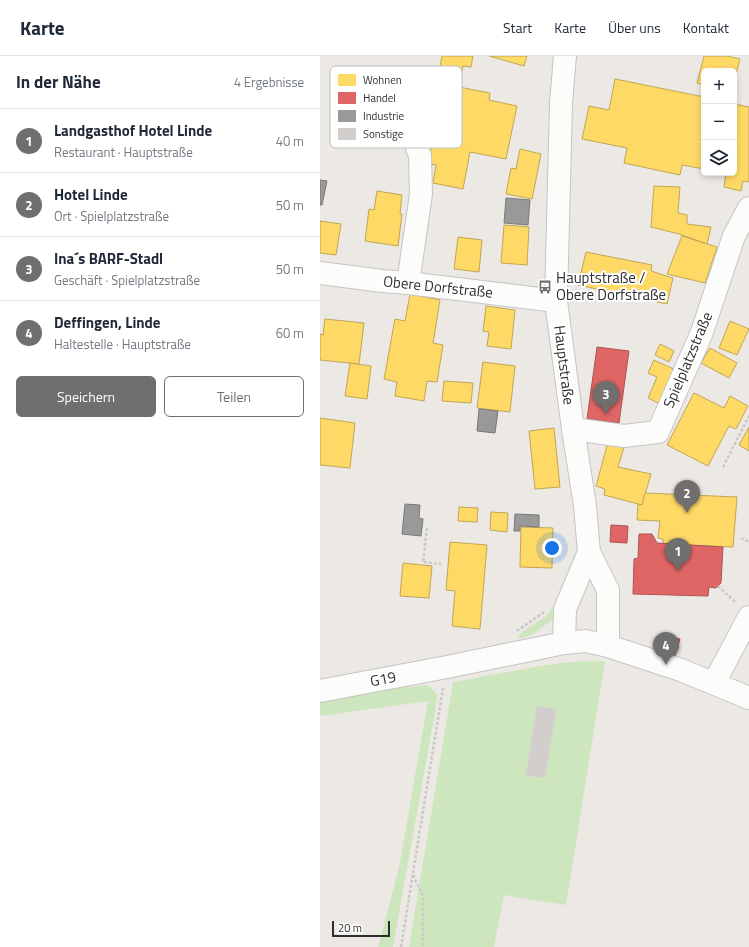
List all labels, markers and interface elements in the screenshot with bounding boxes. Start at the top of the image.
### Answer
text: Karte [20,13,65,42]
text: Start [503,17,532,38]
text: Karte [554,17,586,38]
text: Über uns [608,17,661,38]
text: Kontakt [683,17,729,38]
legend [330,66,462,148]
map controls [701,68,737,176]
button: + [701,68,737,104]
text: In der Nähe [16,69,101,95]
text: 4 Ergebnisse [234,72,304,92]
text: Wohnen [363,72,402,88]
text: Handel [363,90,396,106]
button: − [701,104,737,140]
text: Industrie [363,108,404,124]
text: Landgasthof Hotel Linde [54,119,212,142]
text: Sonstige [363,126,404,142]
text: 1 [25,131,33,151]
text: 40 m [276,131,304,151]
button: layers [701,140,737,176]
text: Restaurant · Hauptstraße [54,142,193,162]
text: Hotel Linde [54,183,128,206]
text: 2 [25,195,33,215]
text: 50 m [276,195,304,215]
text: Ort · Spielplatzstraße [54,206,169,226]
text: Ina´s BARF-Stadl [54,247,163,270]
text: 3 [25,259,33,279]
text: 50 m [276,259,304,279]
place label: Hauptstraße / Obere Dorfstraße [556,266,666,306]
street label: Obere Dorfstraße [382,269,494,304]
text: Geschäft · Spielplatzstraße [54,270,200,290]
bus stop icon: Hauptstraße / Obere Dorfstraße [537,279,553,295]
street label: Spielplatzstraße [657,308,718,411]
text: Deffingen, Linde [54,311,160,334]
text: 4 [25,323,33,343]
text: 60 m [276,323,304,343]
street label: Hauptstraße [548,324,581,406]
text: Haltestelle · Hauptstraße [54,334,191,354]
button: Speichern [16,376,156,417]
button: Teilen [164,376,304,417]
pin: 3 [593,381,619,414]
pin: 2 [674,480,700,513]
your location [542,538,562,558]
pin: 1 [665,538,691,571]
pin: 4 [653,632,679,665]
street label: G19 [368,665,398,692]
scale bar [332,919,390,938]
text: 20 m [338,920,362,936]

